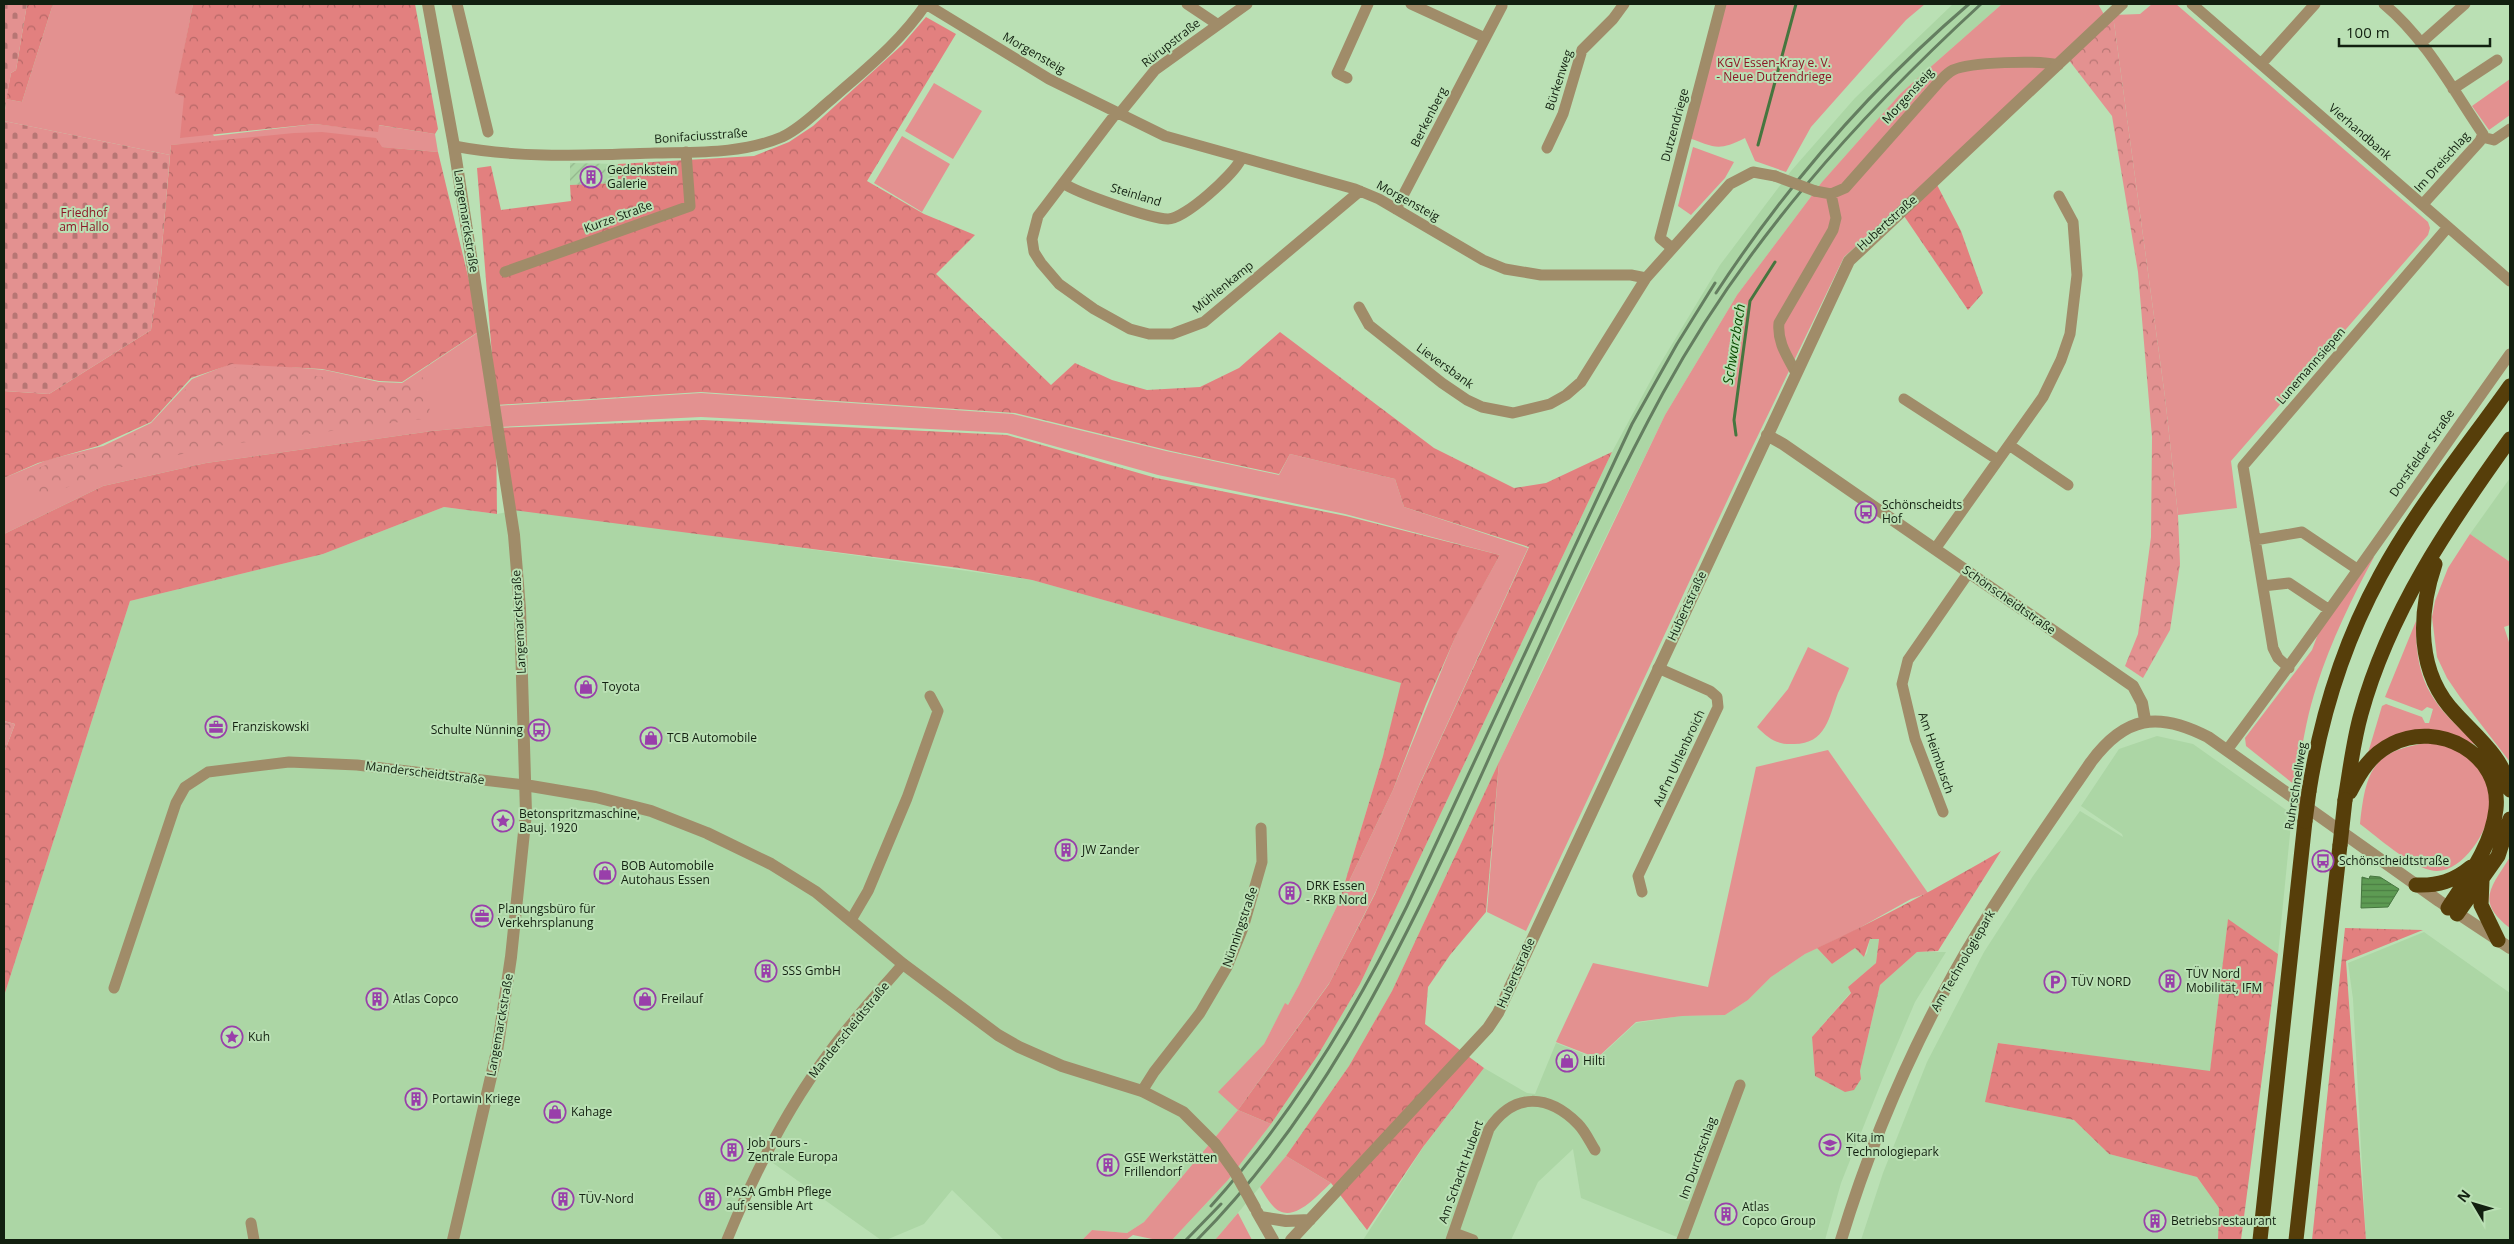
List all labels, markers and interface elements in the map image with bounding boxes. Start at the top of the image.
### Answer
street label: Rürupstraße [1138,14,1204,71]
scale bar [2339,15,2490,47]
text: 100 m [2346,22,2390,42]
street label: Morgensteig [1000,28,1069,78]
street label: Bürkenweg [1541,47,1576,112]
park label: KGV Essen-Kray e. V. - Neue Dutzendriege [1716,54,1832,85]
street label: Morgensteig [1878,64,1938,127]
street label: Berkenberg [1406,83,1451,150]
street label: Dutzendriege [1657,86,1693,163]
street label: Vierhandbank [2325,100,2396,164]
street label: Bonifaciusstraße [654,124,749,147]
street label: Im Dreischlag [2410,127,2474,196]
place label: Gedenkstein Galerie [607,161,677,192]
building icon: Gedenkstein Galerie [579,165,603,189]
street label: Langemarckstraße [450,168,483,274]
street label: Morgensteig [1374,176,1443,225]
street label: Steinland [1109,179,1164,210]
street label: Hubertstraße [1853,191,1921,254]
street label: Kurze Straße [581,196,655,237]
park label: Friedhof am Hallo [59,204,109,235]
street label: Mühlenkamp [1189,257,1257,317]
water label: Schwarzbach [1718,302,1749,386]
street label: Lunemannsiepen [2272,323,2349,408]
street label: Lieversbank [1413,339,1478,393]
street label: Dorstfelder Straße [2385,405,2458,500]
place label: Schönscheidts Hof [1882,496,1962,527]
bus stop icon: Schönscheidts Hof [1854,500,1878,524]
street label: Schönscheidtstraße [1959,561,2060,638]
street label: Hubertstraße [1663,568,1710,643]
street label: Langemarckstraße [507,569,530,674]
shop icon: Toyota [574,675,598,699]
place label: Toyota [602,678,640,695]
street label: Auf'm Uhlenbroich [1649,707,1708,809]
street label: Am Heimbusch [1915,710,1958,796]
office icon: Franziskowski [204,715,228,739]
place label: Franziskowski [232,718,309,735]
bus stop icon: Schulte Nünning [527,718,551,742]
place label: Schulte Nünning [431,721,523,738]
shop icon: TCB Automobile [639,726,663,750]
place label: TCB Automobile [667,729,757,746]
street label: Ruhrschnellweg [2280,740,2311,831]
street label: Manderscheidtstraße [365,757,486,788]
place label: Betonspritzmaschine, Bauj. 1920 [519,805,640,836]
place icon: Betonspritzmaschine, Bauj. 1920 [491,809,515,833]
building icon: JW Zander [1054,838,1078,862]
place label: JW Zander [1081,841,1139,858]
bus stop icon: Schönscheidtstraße [2311,849,2335,873]
place label: Schönscheidtstraße [2339,852,2450,869]
place label: BOB Automobile Autohaus Essen [621,857,714,888]
shop icon: BOB Automobile Autohaus Essen [593,861,617,885]
place label: DRK Essen - RKB Nord [1306,877,1367,908]
building icon: DRK Essen - RKB Nord [1278,881,1302,905]
street label: Nünningstraße [1218,884,1261,969]
place label: Planungsbüro für Verkehrsplanung [498,900,596,931]
office icon: Planungsbüro für Verkehrsplanung [470,904,494,928]
street label: Am Technologiepark [1927,906,1999,1015]
street label: Hubertstraße [1492,935,1539,1011]
building icon: SSS GmbH [754,959,778,983]
place label: SSS GmbH [782,962,841,979]
place label: TÜV Nord Mobilität, IFM [2186,965,2262,996]
building icon: TÜV Nord Mobilität, IFM [2158,969,2182,993]
parking icon: TÜV NORD [2043,970,2067,994]
street label: Langemarckstraße [482,972,517,1078]
place label: TÜV NORD [2071,973,2131,990]
street label: Manderscheidtstraße [804,978,893,1082]
building icon: Atlas Copco [365,987,389,1011]
shop icon: Freilauf [633,987,657,1011]
place label: Atlas Copco [393,990,458,1007]
place label: Freilauf [661,990,704,1007]
place icon: Kuh [220,1025,244,1049]
place label: Kuh [248,1028,270,1045]
shop icon: Hilti [1555,1049,1579,1073]
place label: Hilti [1583,1052,1605,1069]
building icon: Portawin Kriege [404,1087,428,1111]
place label: Portawin Kriege [432,1090,521,1107]
shop icon: Kahage [543,1100,567,1124]
place label: Kahage [571,1103,613,1120]
street label: Im Durchschlag [1675,1114,1721,1201]
street label: Am Schacht Hubert [1434,1118,1487,1226]
place label: Kita im Technologiepark [1846,1129,1939,1160]
school or university icon: Kita im Technologiepark [1818,1133,1842,1157]
place label: Job Tours - Zentrale Europa [747,1134,838,1165]
building icon: Job Tours - Zentrale Europa [720,1138,744,1162]
place label: GSE Werkstätten Frillendorf [1124,1149,1217,1180]
building icon: GSE Werkstätten Frillendorf [1096,1153,1120,1177]
north arrow [2449,1179,2499,1229]
place label: PASA GmbH Pflege auf sensible Art [726,1183,832,1214]
text: N [2452,1185,2474,1206]
building icon: TÜV-Nord [551,1187,575,1211]
building icon: PASA GmbH Pflege auf sensible Art [698,1187,722,1211]
place label: TÜV-Nord [579,1190,634,1207]
place label: Atlas Copco Group [1742,1198,1816,1229]
building icon: Atlas Copco Group [1714,1202,1738,1226]
building icon: Betriebsrestaurant [2143,1209,2167,1233]
place label: Betriebsrestaurant [2171,1212,2276,1229]

